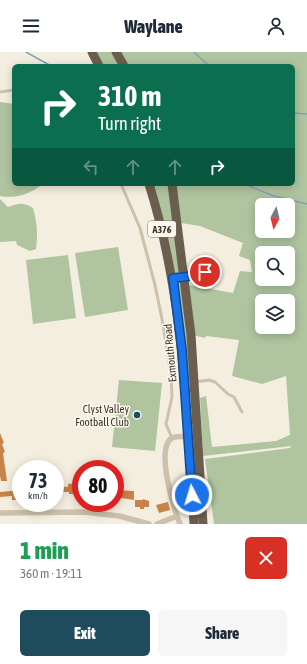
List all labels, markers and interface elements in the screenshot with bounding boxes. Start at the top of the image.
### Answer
icon: menu [20,15,42,37]
icon: person [265,15,287,37]
text: Waylane [124,16,183,37]
icon: right [32,80,84,132]
text: 310 m [98,80,161,112]
text: Turn right [98,113,161,134]
icon: left [80,156,102,178]
icon: ahead [122,156,144,178]
icon: ahead [164,156,186,178]
icon: right [206,156,228,178]
north arrow [255,198,295,238]
map controls [255,198,295,334]
road number: A376 [148,221,176,237]
button: search [255,246,295,286]
pin [188,255,222,289]
icon: arrive [194,261,216,283]
button: layers [255,294,295,334]
street label: Exmouth Road [161,323,179,383]
place label: Clyst Valley Football Club [75,403,129,428]
marker: Clyst Valley Football Club [132,410,142,420]
speed limit sign: 80 [72,460,124,512]
text: 73 [29,469,47,492]
position arrow [171,474,213,516]
text: km/h [28,490,48,501]
text: 1 min [20,537,69,564]
button: close [245,537,287,579]
text: 360 m · 19:11 [20,566,83,581]
button: Exit [20,610,150,656]
button: Share [158,610,287,656]

